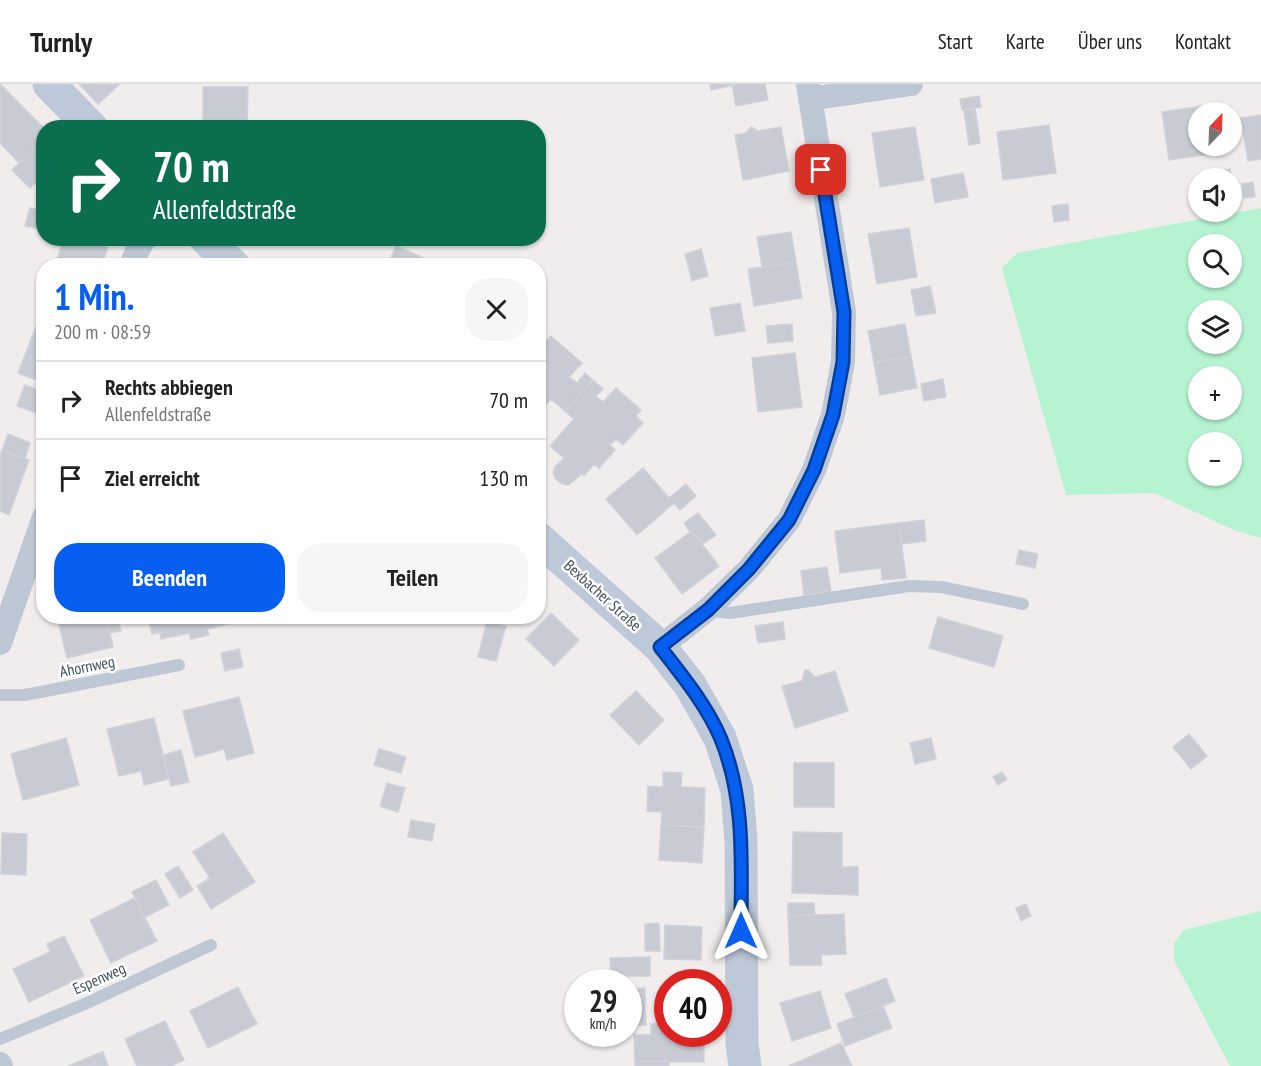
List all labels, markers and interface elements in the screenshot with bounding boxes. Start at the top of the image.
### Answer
text: Turnly [30,23,92,60]
text: Start [938,28,973,55]
text: Karte [1006,28,1045,55]
text: Über uns [1078,28,1142,55]
text: Kontakt [1175,28,1231,55]
north arrow [1188,102,1242,156]
map controls [1188,102,1242,486]
text: 70 m [153,139,230,194]
icon: right [54,144,132,222]
pin [795,144,846,195]
icon: arrive [804,153,837,186]
button: sound [1188,168,1242,222]
text: Allenfeldstraße [153,192,296,226]
button: search [1188,234,1242,288]
text: 1 Min. [54,273,134,320]
button: close [465,278,528,341]
button: layers [1188,300,1242,354]
text: 200 m · 08:59 [54,319,151,345]
button: + [1188,366,1242,420]
text: Rechts abbiegen [105,373,233,401]
icon: right [54,384,87,417]
text: 70 m [489,386,528,414]
text: Allenfeldstraße [105,401,211,427]
button: − [1188,432,1242,486]
icon: arrive [54,462,87,495]
text: Ziel erreicht [105,464,200,492]
text: 130 m [479,464,528,492]
button: Beenden [54,543,285,612]
button: Teilen [297,543,528,612]
street label: Bexbacher Straße [560,555,646,635]
street label: Ahornweg [58,651,116,681]
position arrow [709,899,773,963]
street label: Espenweg [70,958,128,998]
speed limit sign: 40 [654,969,732,1047]
text: 29 [589,981,617,1020]
text: km/h [590,1014,616,1033]

